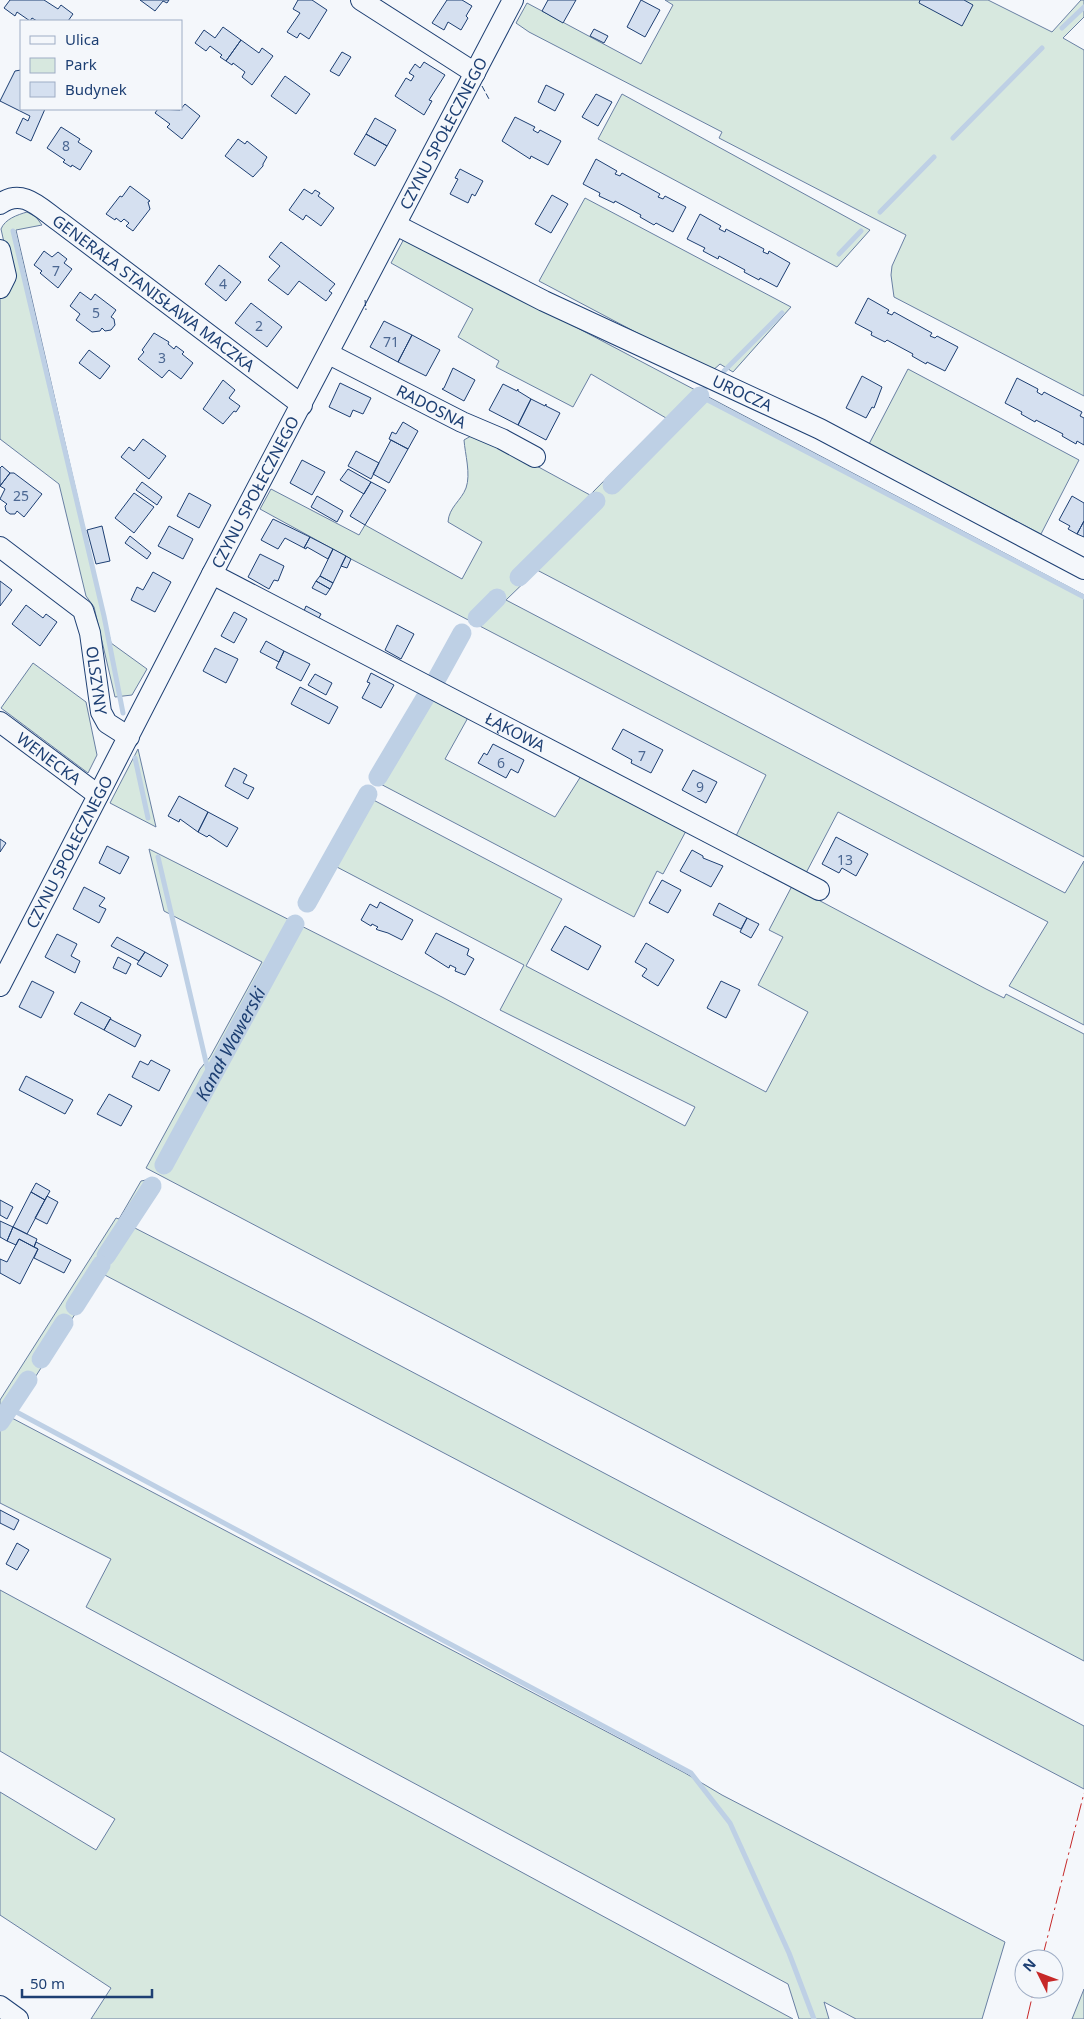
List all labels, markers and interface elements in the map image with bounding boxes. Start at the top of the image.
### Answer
legend [20,20,182,110]
text: Ulica [65,29,99,49]
street label: CZYNU SPOŁECZNEGO [394,53,492,213]
text: Park [65,54,97,74]
text: Budynek [65,79,127,99]
house number: 8 [62,136,70,155]
street label: GENERAŁA STANISŁAWA MACZKA [48,209,260,377]
house number: 7 [52,261,60,280]
house number: 4 [219,274,227,293]
house number: 5 [92,303,100,322]
house number: 2 [255,316,263,335]
house number: 71 [383,332,399,351]
house number: 3 [158,348,166,367]
street label: UROCZA [709,370,777,417]
street label: RADOSNA [393,379,471,434]
street label: CZYNU SPOŁECZNEGO [206,412,304,572]
house number: 25 [13,486,29,505]
street label: OLSZYNY [81,645,112,717]
street label: ŁĄKOWA [481,707,550,757]
street label: WENECKA [12,727,86,790]
house number: 7 [638,746,646,765]
house number: 6 [497,753,505,772]
street label: CZYNU SPOŁECZNEGO [21,771,118,932]
house number: 9 [696,777,704,796]
house number: 13 [837,850,853,869]
water label: Kanał Wawerski [189,982,271,1105]
north arrow [1014,1949,1064,1999]
text: N [1018,1954,1040,1976]
scale bar [22,1966,152,1998]
text: 50 m [30,1973,65,1993]

